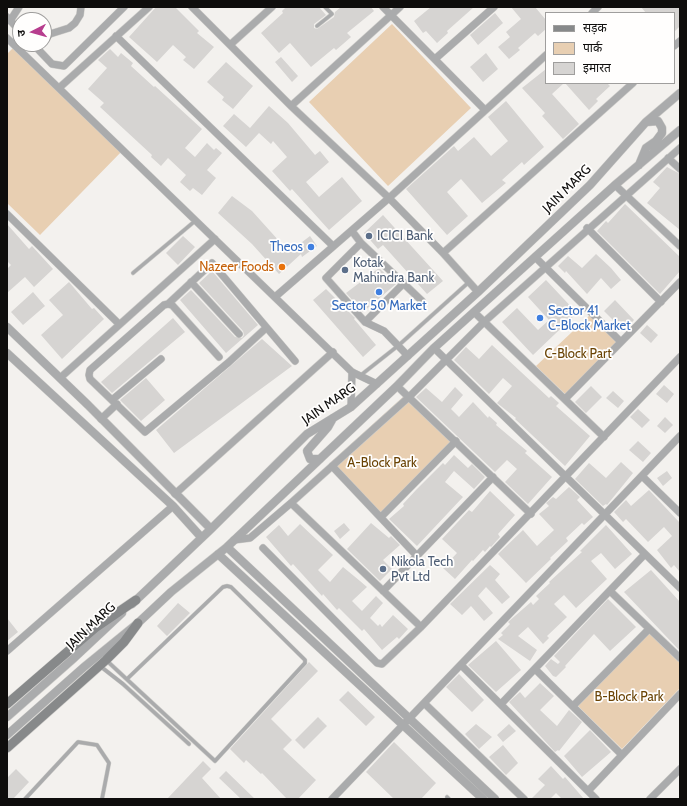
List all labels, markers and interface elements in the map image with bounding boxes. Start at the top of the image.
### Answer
north arrow [12,12,52,52]
legend [545,12,675,84]
text: सड़क [583,20,607,35]
text: उ [14,29,28,37]
text: पार्क [583,40,602,55]
text: इमारत [583,60,611,75]
street label: JAIN MARG [540,162,594,216]
place label: ICICI Bank [377,228,433,244]
marker: ICICI Bank [364,231,374,241]
place label: Theos [270,239,303,255]
marker: Theos [306,242,316,252]
place label: Kotak Mahindra Bank [353,255,434,286]
place label: Nazeer Foods [199,259,274,275]
marker: Nazeer Foods [277,262,287,272]
marker: Kotak Mahindra Bank [340,265,350,275]
marker: Sector 50 Market [374,287,384,297]
place label: Sector 50 Market [331,298,427,314]
place label: Sector 41 C-Block Market [548,303,631,334]
marker: Sector 41 C-Block Market [535,313,545,323]
park label: C-Block Part [544,346,612,362]
street label: JAIN MARG [299,380,359,428]
park label: A-Block Park [347,455,417,471]
place label: Nikola Tech Pvt Ltd [391,554,453,585]
marker: Nikola Tech Pvt Ltd [378,564,388,574]
street label: JAIN MARG [63,599,119,653]
park label: B-Block Park [594,689,664,705]

